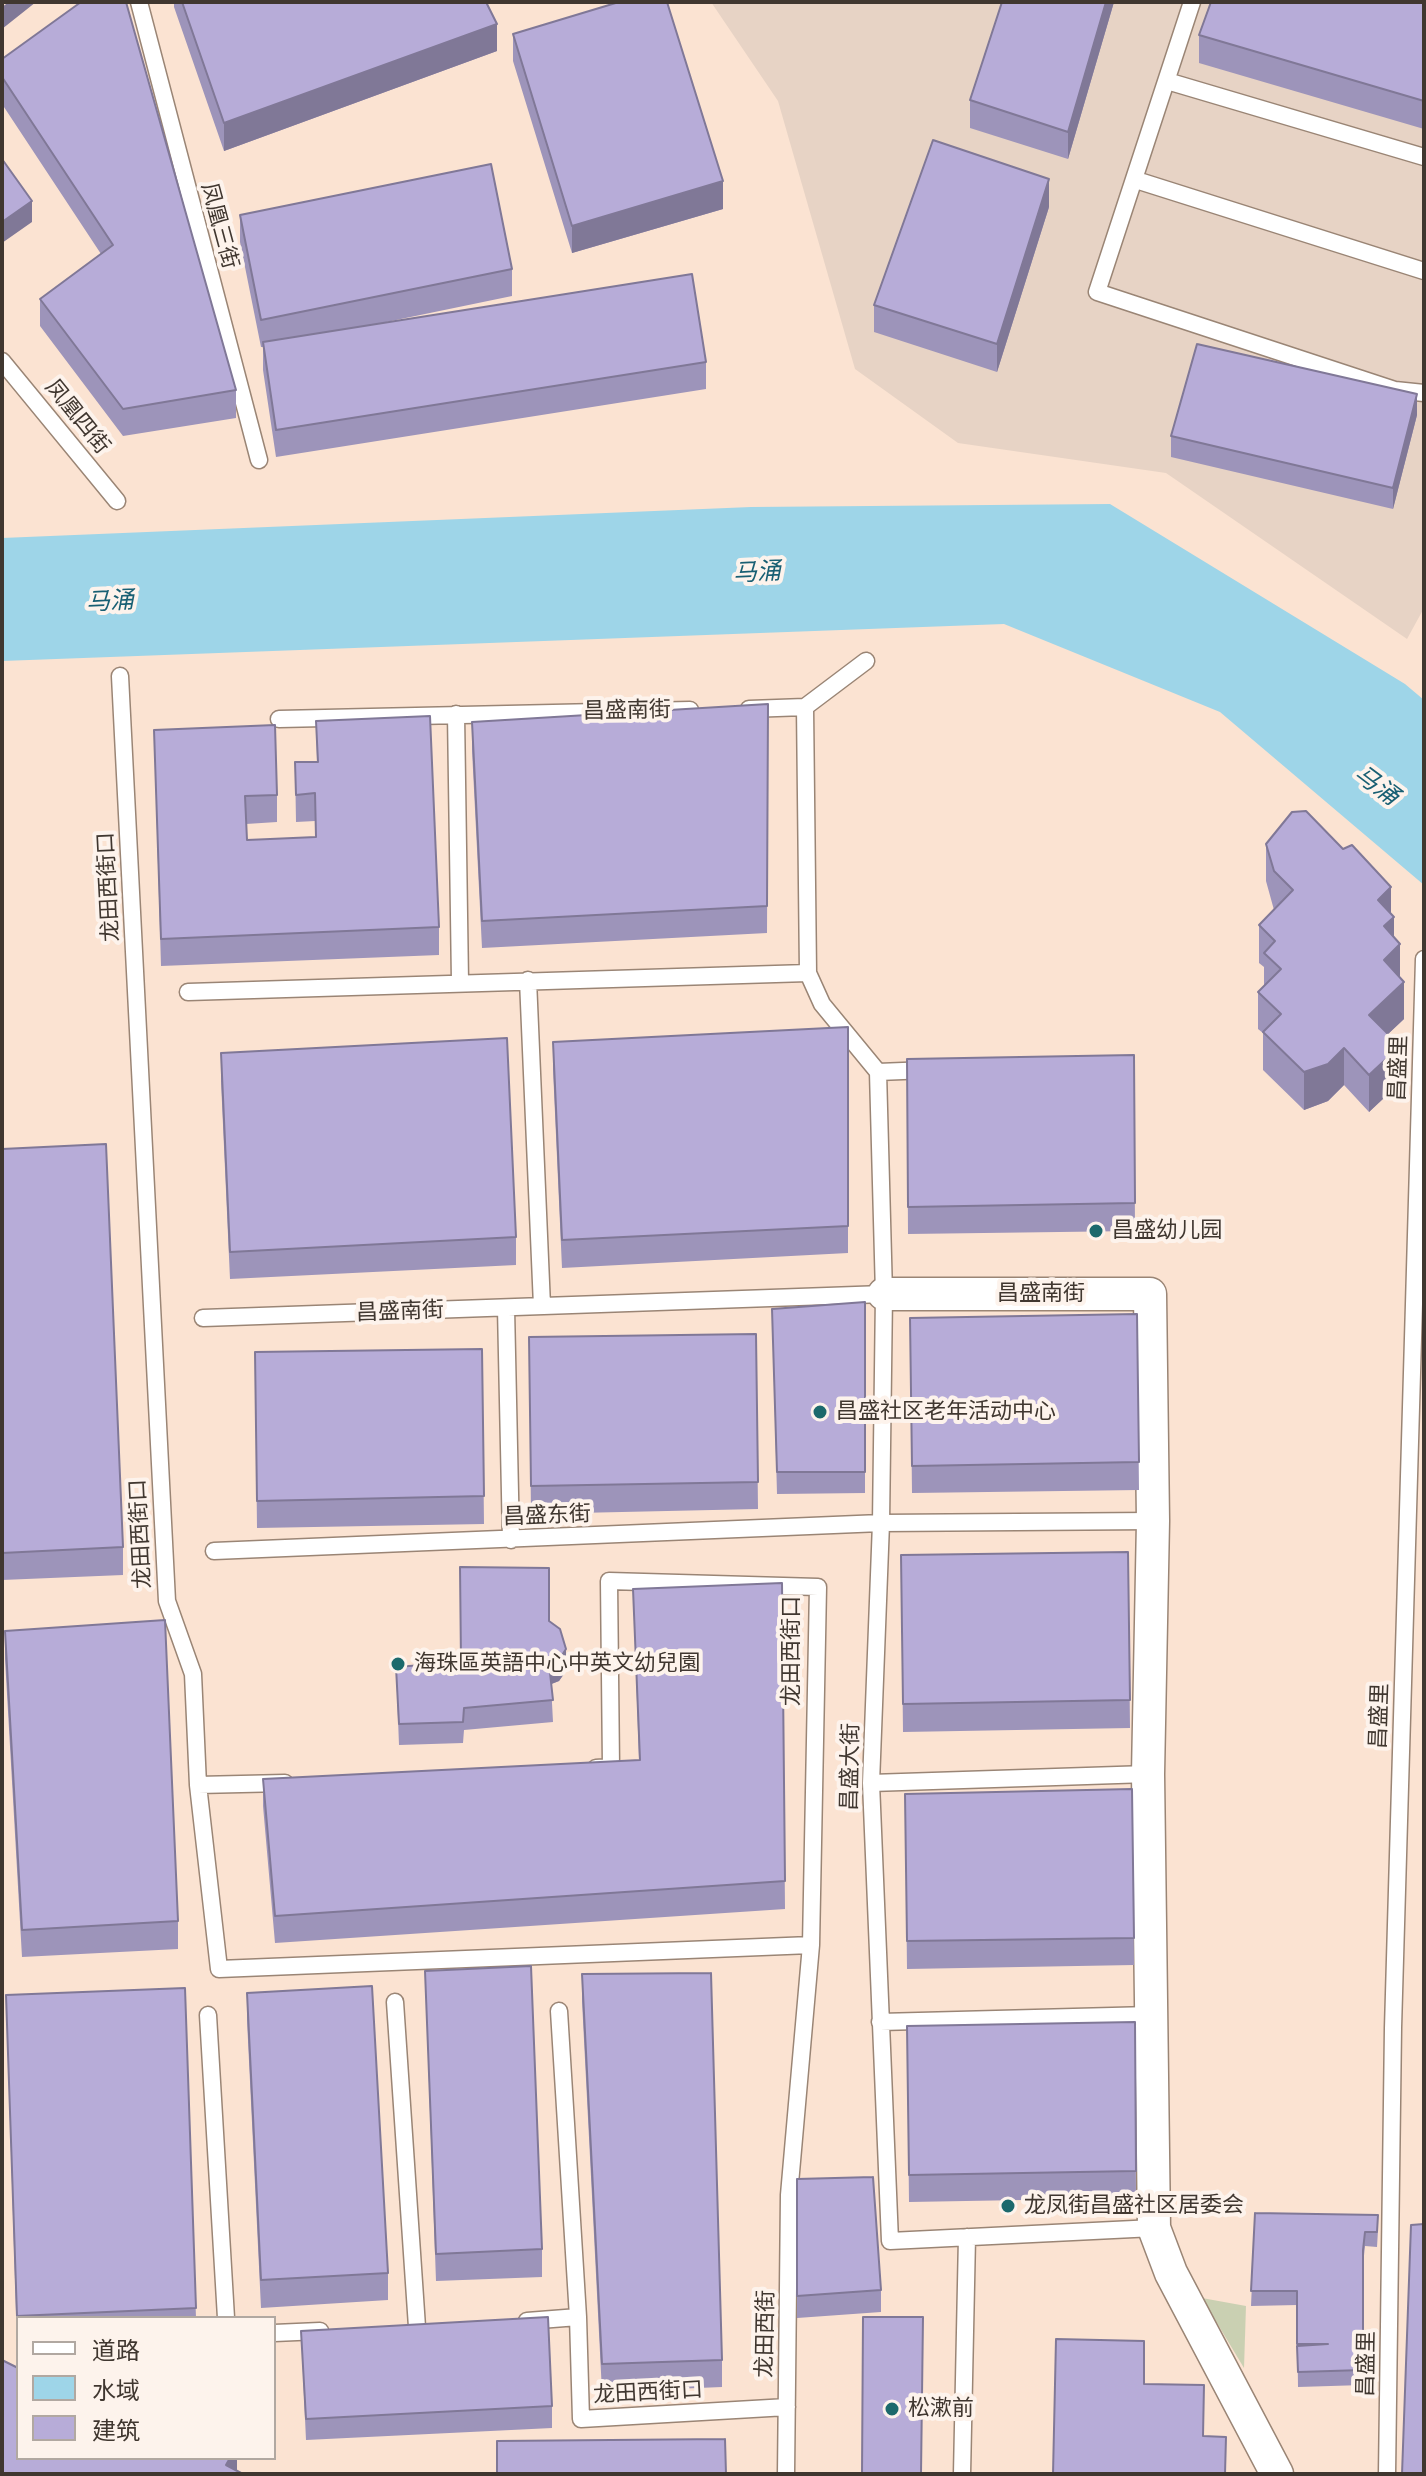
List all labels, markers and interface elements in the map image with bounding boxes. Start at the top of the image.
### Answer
street label: 凤凰三街 [195,180,243,272]
street label: 凤凰四街 [39,374,115,460]
water label: 马涌 [732,557,782,589]
water label: 马涌 [85,586,135,618]
street label: 昌盛南街 [583,697,671,725]
water label: 马涌 [1348,760,1404,812]
street label: 龙田西街口 [93,831,125,943]
street label: 昌盛里 [1385,1035,1413,1101]
place label: 昌盛幼儿园 [1112,1218,1222,1244]
marker: 昌盛幼儿园 [1087,1222,1105,1240]
street label: 昌盛南街 [997,1281,1085,1307]
street label: 昌盛南街 [356,1297,444,1327]
place label: 昌盛社区老年活动中心 [836,1399,1056,1425]
marker: 昌盛社区老年活动中心 [811,1403,829,1421]
street label: 龙田西街口 [125,1478,157,1590]
street label: 昌盛东街 [503,1501,591,1531]
street label: 龙田西街口 [779,1596,805,1706]
place label: 海珠區英語中心中英文幼兒園 [414,1651,700,1677]
marker: 海珠區英語中心中英文幼兒園 [389,1655,407,1673]
street label: 昌盛里 [1366,1683,1394,1749]
street label: 昌盛大街 [837,1723,865,1811]
place label: 龙凤街昌盛社区居委会 [1024,2193,1244,2219]
marker: 龙凤街昌盛社区居委会 [999,2197,1017,2215]
street label: 龙田西街 [752,2290,780,2378]
legend [16,2316,276,2460]
street label: 昌盛里 [1353,2331,1381,2397]
text: 道路 [92,2337,140,2365]
text: 水域 [92,2377,140,2405]
street label: 龙田西街口 [592,2377,704,2409]
place label: 松漱前 [908,2396,974,2422]
marker: 松漱前 [883,2400,901,2418]
text: 建筑 [92,2417,140,2445]

